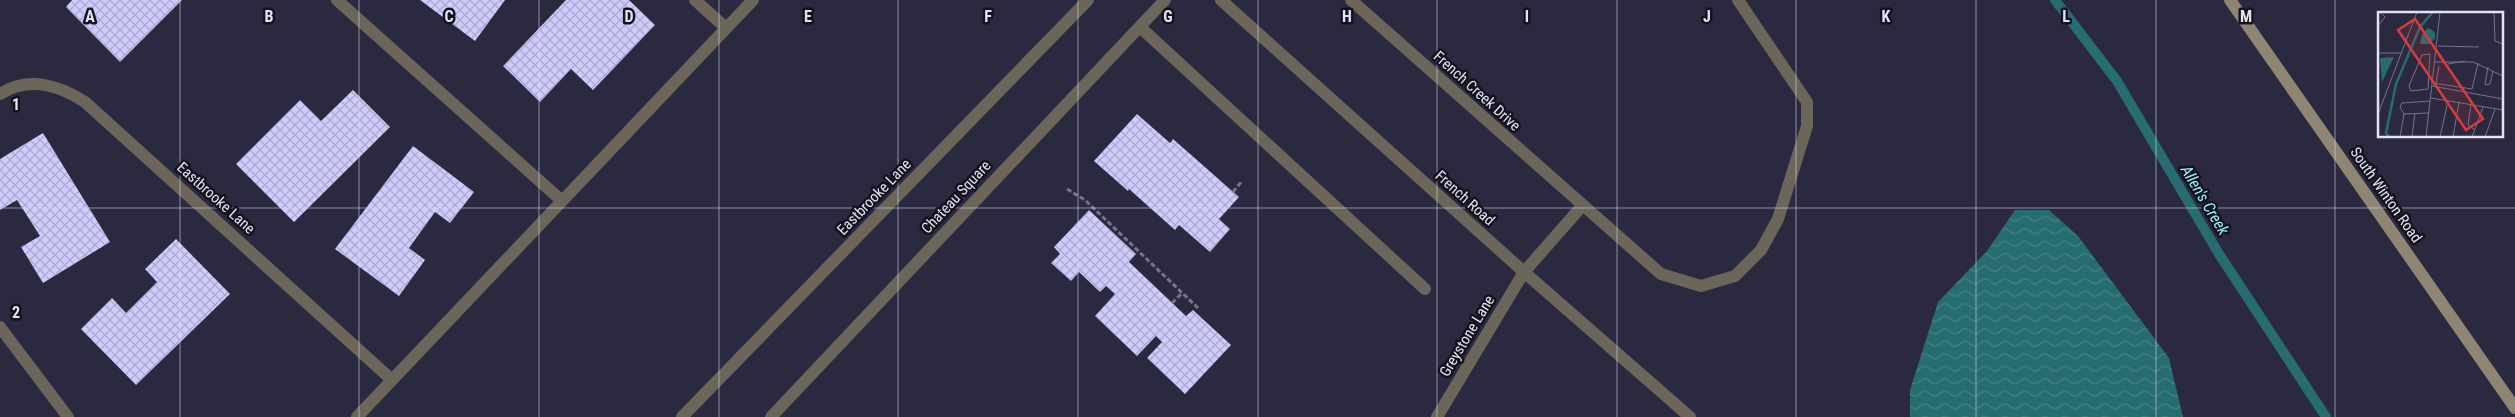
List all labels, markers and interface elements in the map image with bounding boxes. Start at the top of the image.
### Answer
text: A [85,7,95,26]
text: B [265,7,274,26]
text: C [444,7,454,26]
text: D [624,7,634,26]
text: E [804,7,812,26]
text: F [984,7,992,26]
text: G [1163,7,1173,26]
text: H [1342,7,1352,26]
text: I [1525,7,1529,26]
text: J [1703,7,1711,26]
text: K [1882,7,1891,26]
text: L [2062,7,2070,26]
text: M [2240,7,2252,26]
inset map [2378,12,2502,138]
street label: French Creek Drive [1430,47,1524,135]
text: 1 [12,95,20,114]
street label: South Winton Road [2346,144,2426,246]
street label: Eastbrooke Lane [833,155,915,239]
street label: Chateau Square [918,157,994,237]
street label: Eastbrooke Lane [173,158,259,238]
water label: Allen's Creek [2176,161,2234,239]
street label: French Road [1432,167,1498,229]
street label: Greystone Lane [1436,292,1498,380]
text: 2 [12,303,20,322]

